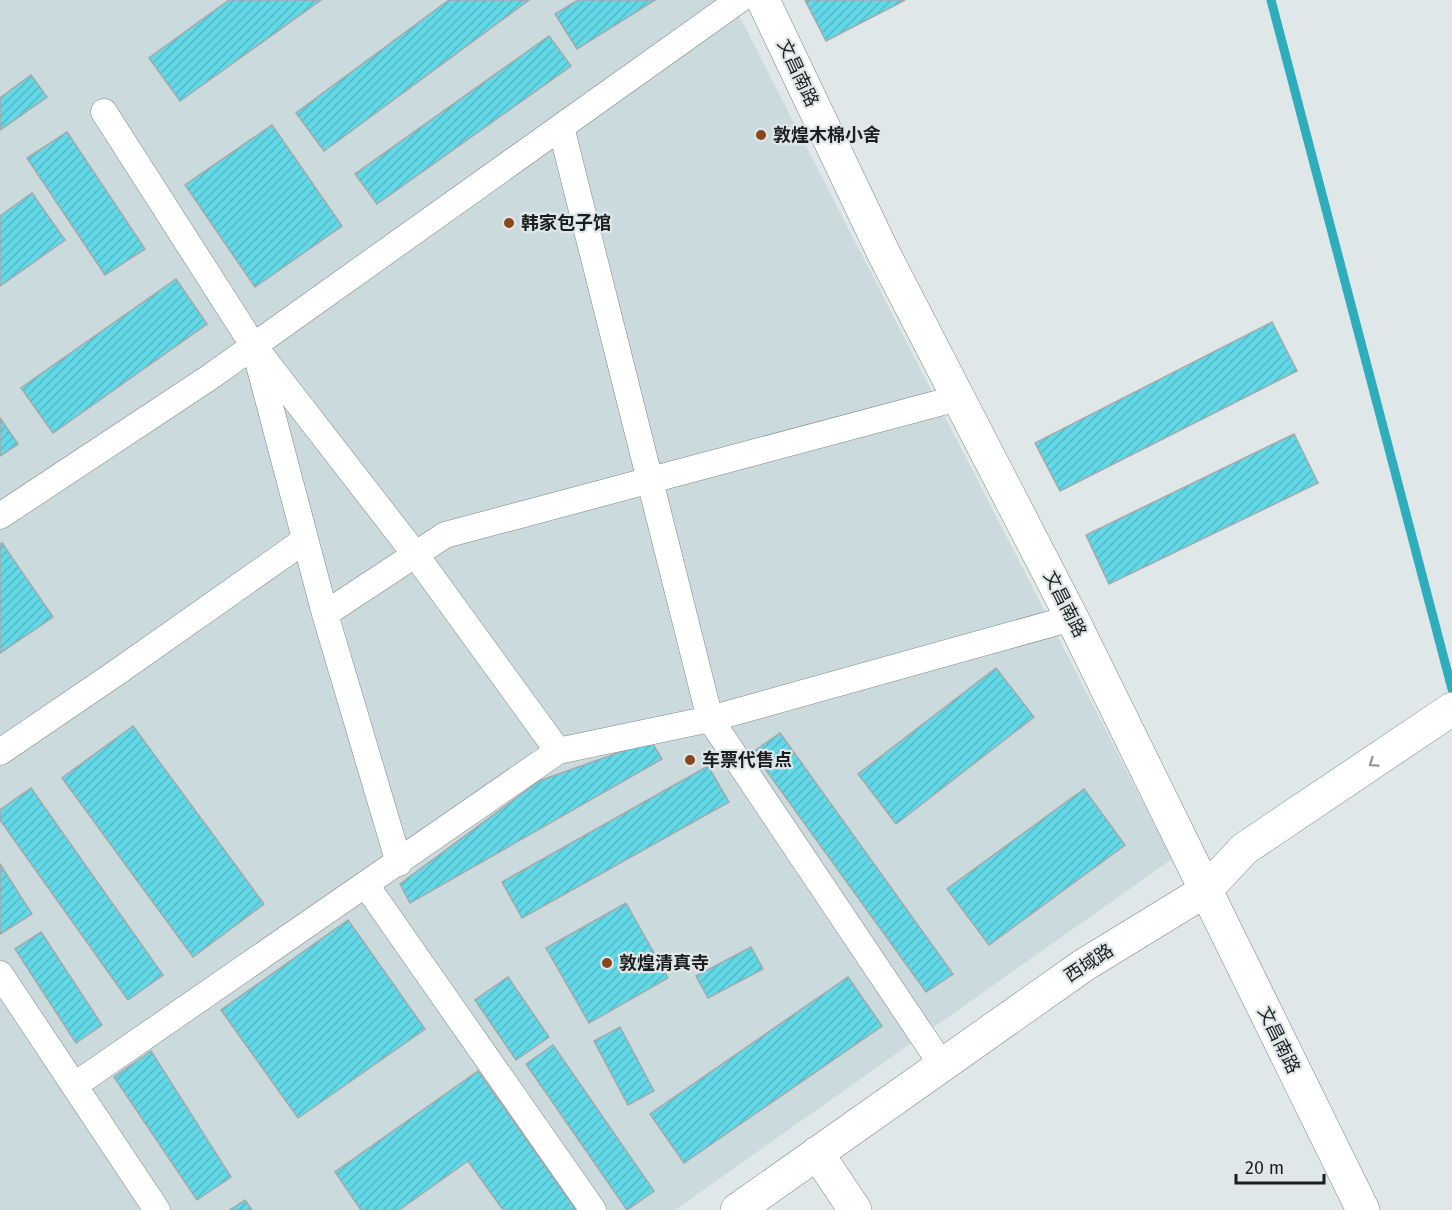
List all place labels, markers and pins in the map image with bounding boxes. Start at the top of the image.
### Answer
place label: 敦煌木棉小舍 [773,124,881,146]
marker: 敦煌木棉小舍 [754,128,768,142]
place label: 韩家包子馆 [521,212,611,234]
marker: 韩家包子馆 [502,216,516,230]
place label: 车票代售点 [702,749,792,771]
marker: 车票代售点 [683,753,697,767]
place label: 敦煌清真寺 [619,952,709,974]
marker: 敦煌清真寺 [600,956,614,970]

